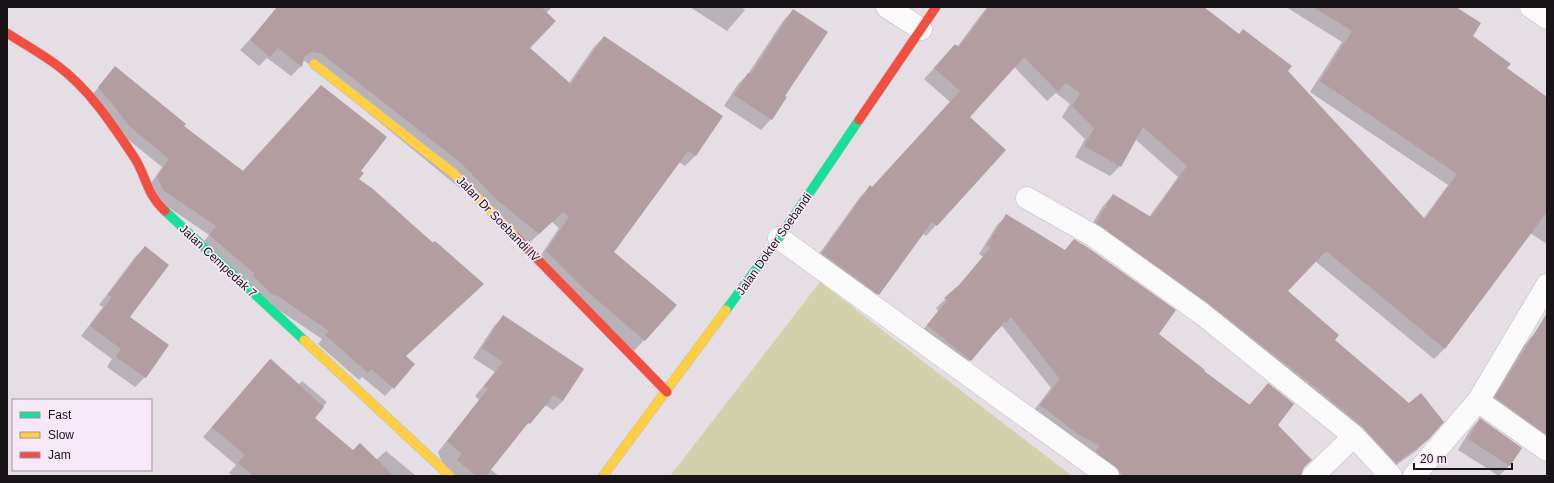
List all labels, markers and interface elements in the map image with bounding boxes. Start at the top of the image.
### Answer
street label: Jalan Dr Soebandi IV [454,173,542,265]
street label: Jalan Dokter Soebandi [733,190,815,298]
street label: Jalan Cempedak 7 [177,222,260,300]
legend [12,399,152,471]
text: Fast [48,408,72,422]
text: Slow [48,428,74,442]
scale bar [1414,445,1512,471]
text: Jam [48,448,71,462]
text: 20 m [1420,452,1447,466]

